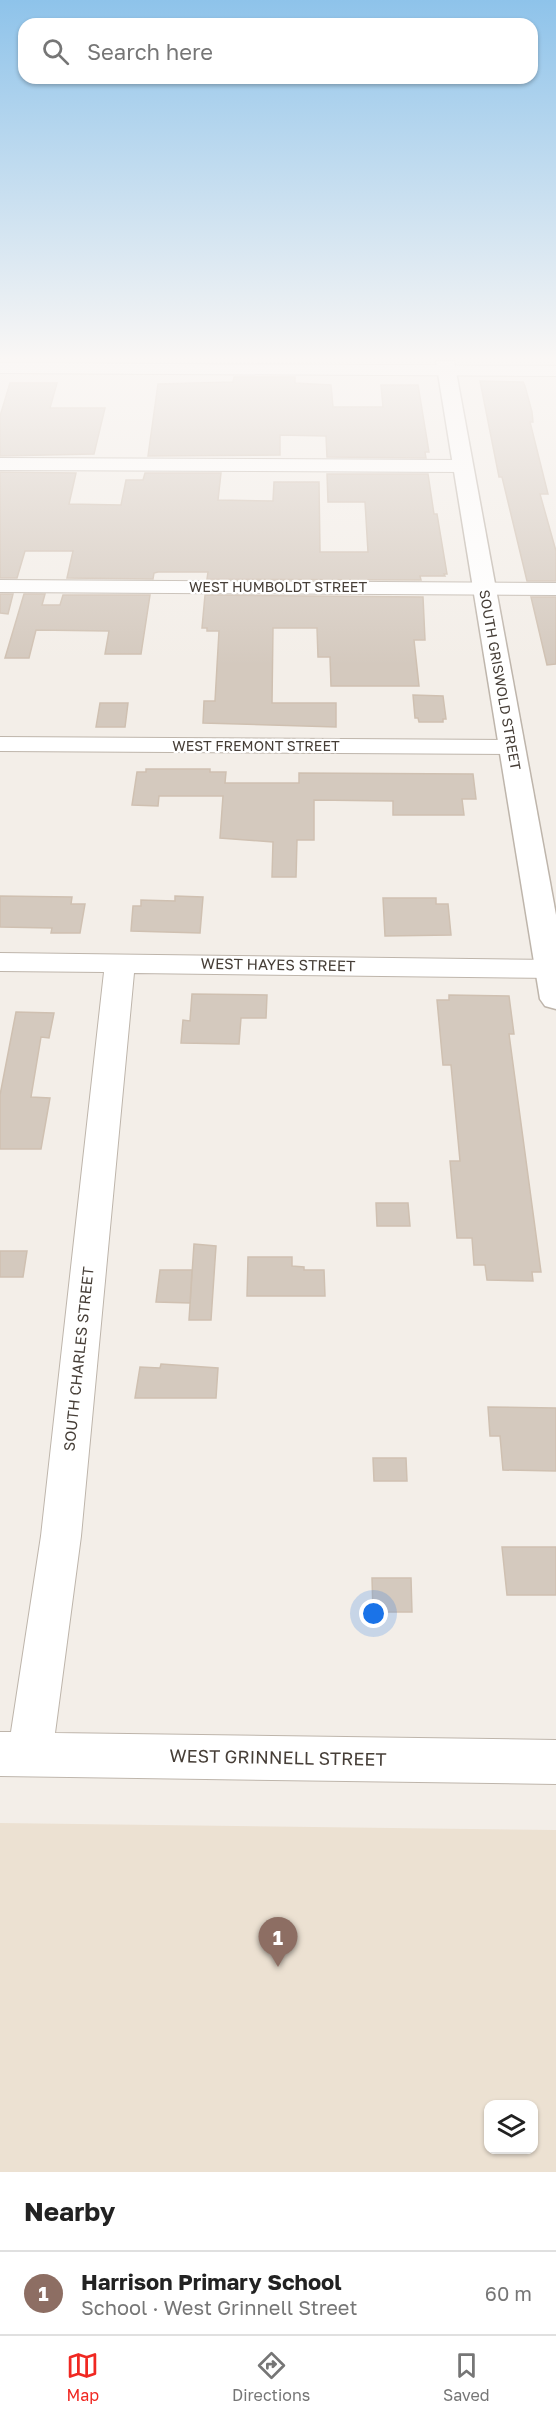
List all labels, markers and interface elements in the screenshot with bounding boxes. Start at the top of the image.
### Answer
search box [18,18,538,84]
icon: search [39,35,72,68]
text: Search here [87,38,213,65]
street label: WEST HUMBOLDT STREET [189,578,367,595]
street label: SOUTH GRISWOLD STREET [476,588,525,772]
street label: WEST FREMONT STREET [172,737,340,754]
street label: WEST HAYES STREET [200,954,356,974]
street label: SOUTH CHARLES STREET [59,1266,97,1452]
your location [359,1599,388,1628]
street label: WEST GRINNELL STREET [169,1744,387,1770]
pin: 1 [258,1918,298,1967]
map controls [484,2100,538,2154]
button: layers [484,2100,538,2154]
text: Nearby [24,2196,115,2227]
text: Harrison Primary School [81,2268,342,2295]
text: 1 [38,2281,49,2305]
text: 60 m [485,2281,532,2305]
text: School · West Grinnell Street [81,2295,357,2319]
tab: Map [66,2349,99,2405]
tab: Directions [232,2349,310,2405]
tab: Saved [443,2349,490,2405]

